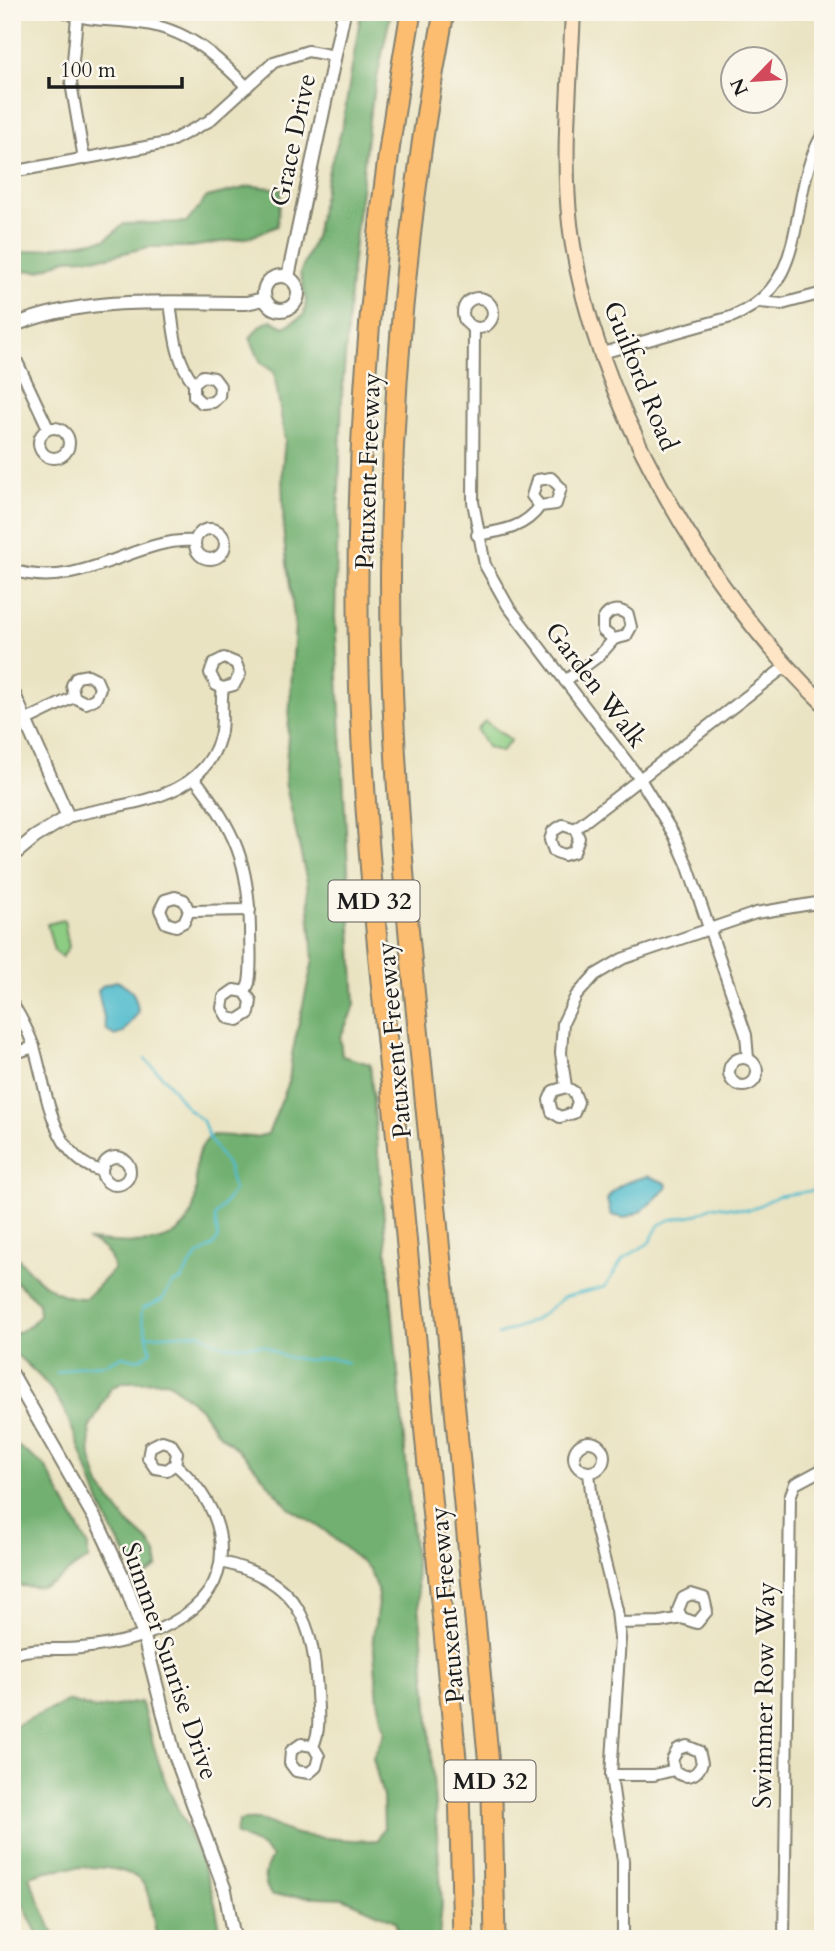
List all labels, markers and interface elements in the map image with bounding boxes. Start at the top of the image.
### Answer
scale bar [49,46,182,90]
north arrow [720,46,790,116]
text: 100 m [60,56,116,85]
street label: Grace Drive [262,70,324,210]
text: N [724,73,755,100]
street label: Guilford Road [595,296,687,456]
street label: Patuxent Freeway [347,371,389,570]
street label: Garden Walk [537,615,655,755]
road number: MD 32 [328,880,420,922]
street label: Patuxent Freeway [368,940,420,1140]
street label: Patuxent Freeway [421,1505,473,1705]
street label: Summer Sunrise Drive [113,1538,227,1784]
street label: Swimmer Row Way [745,1581,783,1809]
road number: MD 32 [444,1760,536,1801]

